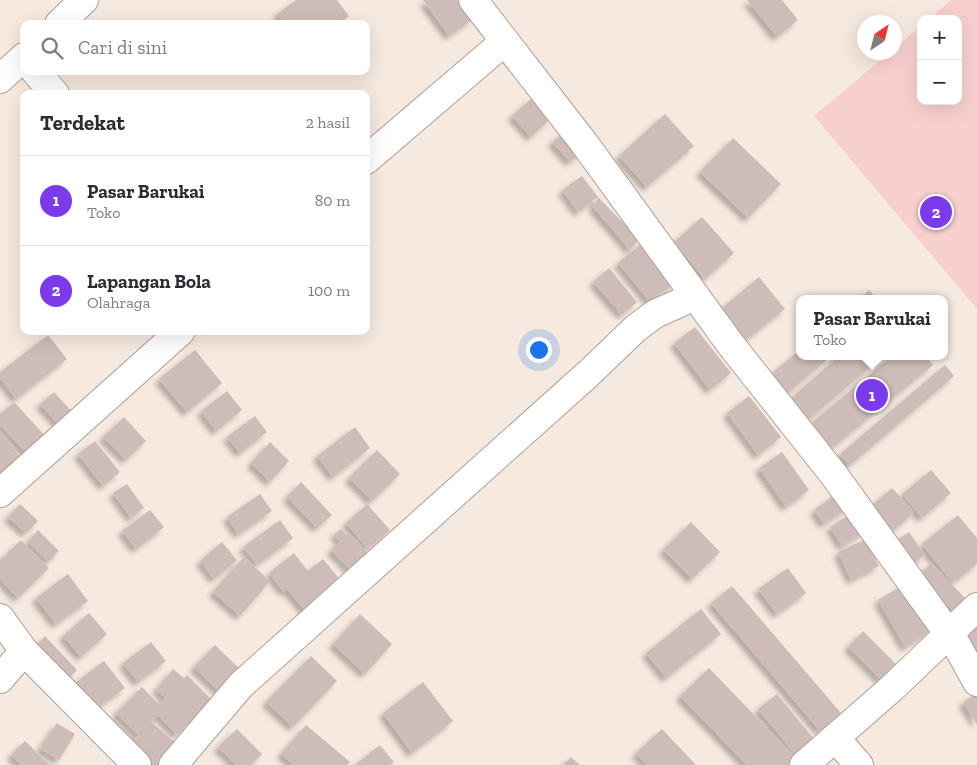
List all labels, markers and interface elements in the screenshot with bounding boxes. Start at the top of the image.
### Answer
north arrow [857,15,902,60]
map controls [917,15,962,105]
button: + [917,15,962,60]
search box [20,20,370,75]
icon: search [38,34,66,62]
text: Cari di sini [78,36,167,59]
button: − [917,60,962,105]
text: Terdekat [40,110,125,135]
text: 2 hasil [306,113,350,132]
text: Pasar Barukai [87,180,205,203]
text: 1 [53,191,59,210]
text: 80 m [315,191,350,210]
pin: 2 [920,193,952,231]
text: Toko [87,203,120,222]
text: Lapangan Bola [87,270,211,293]
text: 2 [52,281,60,300]
text: 100 m [308,281,350,300]
text: Olahraga [87,293,150,312]
popup [796,295,948,360]
text: Pasar Barukai [813,307,931,330]
text: Toko [813,330,847,349]
your location [526,337,552,363]
pin: 1 [856,376,888,414]

